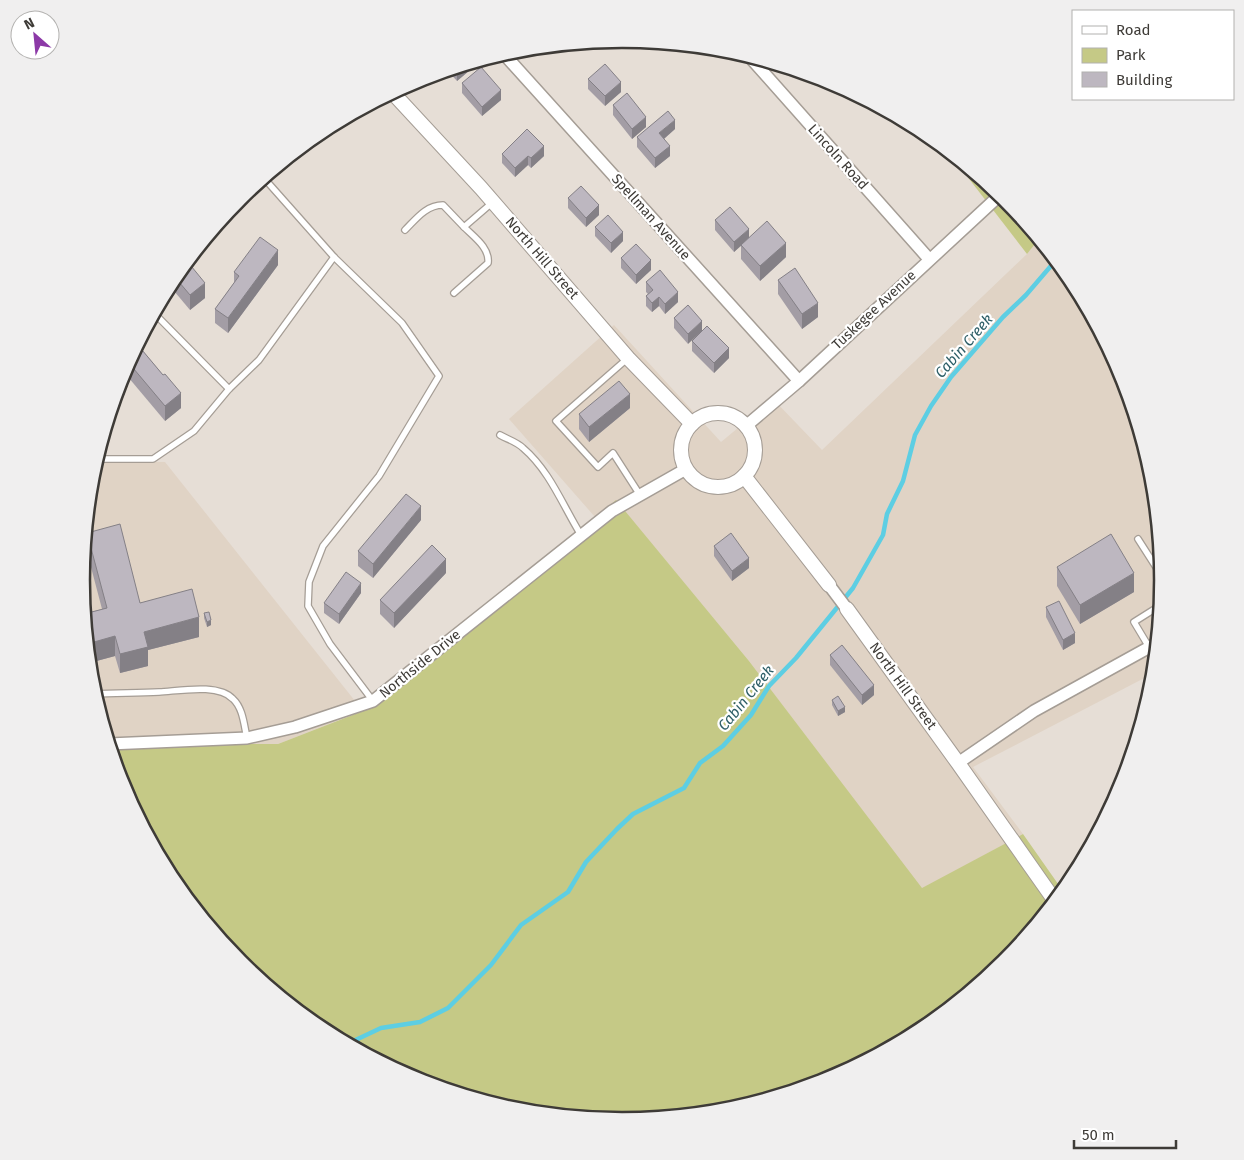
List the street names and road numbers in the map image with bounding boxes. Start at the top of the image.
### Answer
street label: Lincoln Road [804,121,872,193]
street label: Spellman Avenue [608,171,694,263]
street label: North Hill Street [502,213,583,303]
street label: Tuskegee Avenue [829,267,919,353]
street label: Northside Drive [376,626,464,702]
street label: North Hill Street [866,639,941,734]

